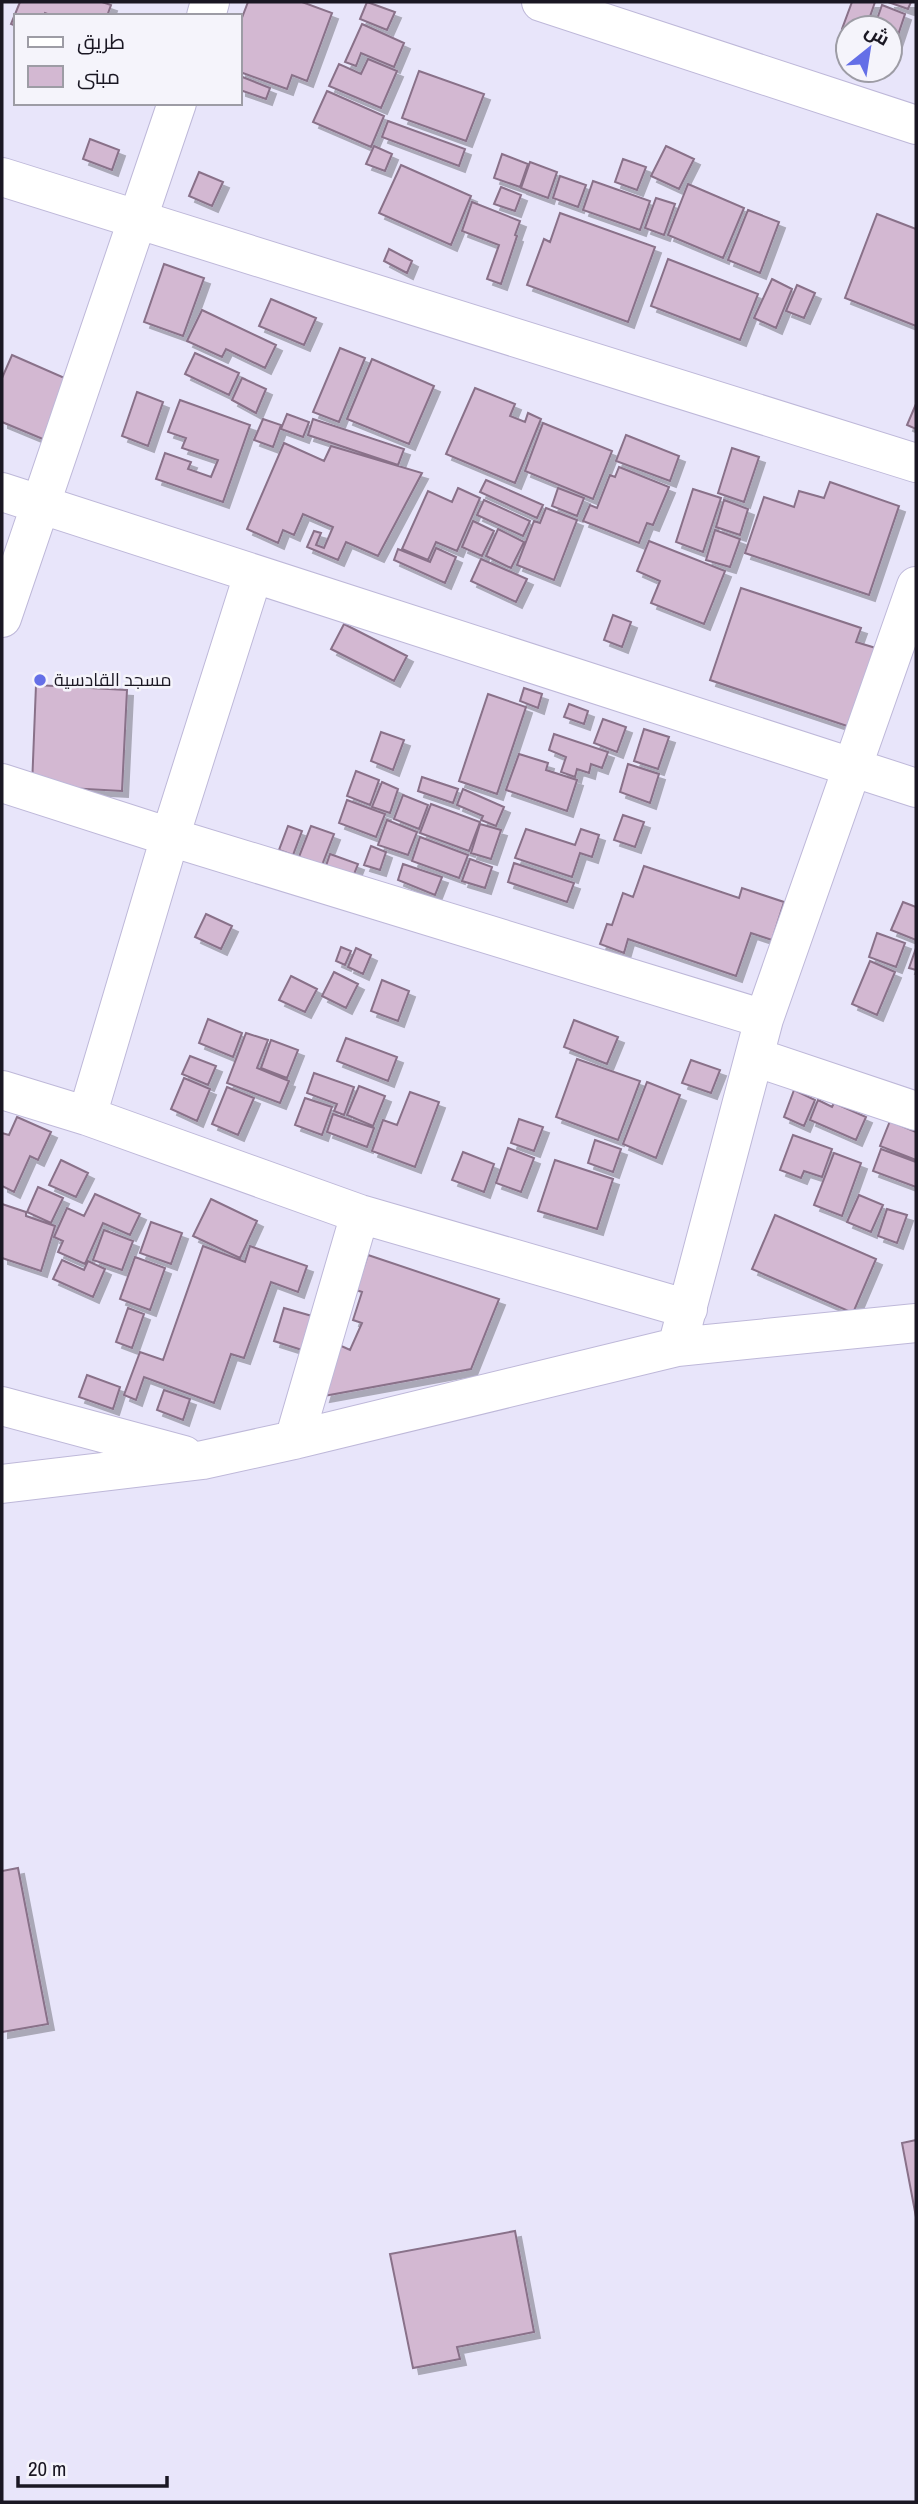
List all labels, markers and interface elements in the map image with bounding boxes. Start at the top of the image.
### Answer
legend [14,14,242,105]
north arrow [834,14,904,84]
text: ش [860,17,895,52]
text: طريق [77,27,125,56]
text: مبنى [77,62,120,91]
place label: مسجد القادسية [54,667,172,692]
marker: مسجد القادسية [32,672,48,688]
scale bar [18,2444,166,2488]
text: 20 m [28,2454,66,2483]

